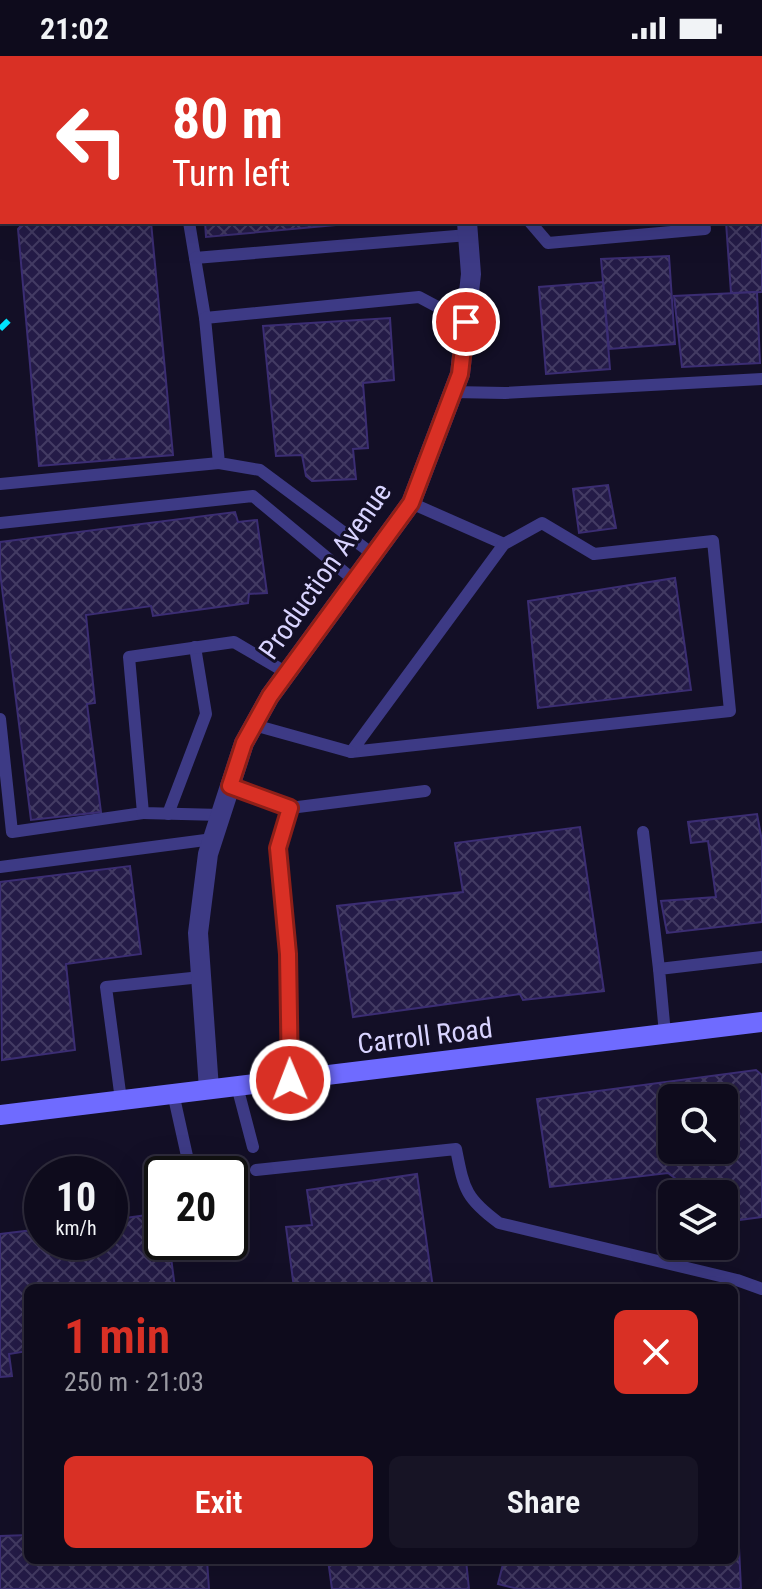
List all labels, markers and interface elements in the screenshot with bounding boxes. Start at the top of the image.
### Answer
text: 21:02 [40,11,109,46]
text: 80 m [172,86,283,152]
icon: left [40,88,144,192]
text: Turn left [172,153,290,195]
pin [432,288,500,356]
icon: arrive [444,300,488,344]
street label: Production Avenue [252,477,398,665]
street label: Carroll Road [356,1011,494,1061]
position arrow [248,1038,332,1122]
map controls [658,1084,738,1260]
button: search [658,1084,738,1164]
speed limit sign: 20 [144,1156,248,1260]
text: 10 [56,1174,96,1221]
button: layers [658,1180,738,1260]
text: km/h [55,1216,97,1240]
text: 1 min [64,1308,170,1365]
button: close [614,1310,698,1394]
text: 250 m · 21:03 [64,1367,204,1397]
button: Exit [64,1456,373,1548]
button: Share [389,1456,698,1548]

